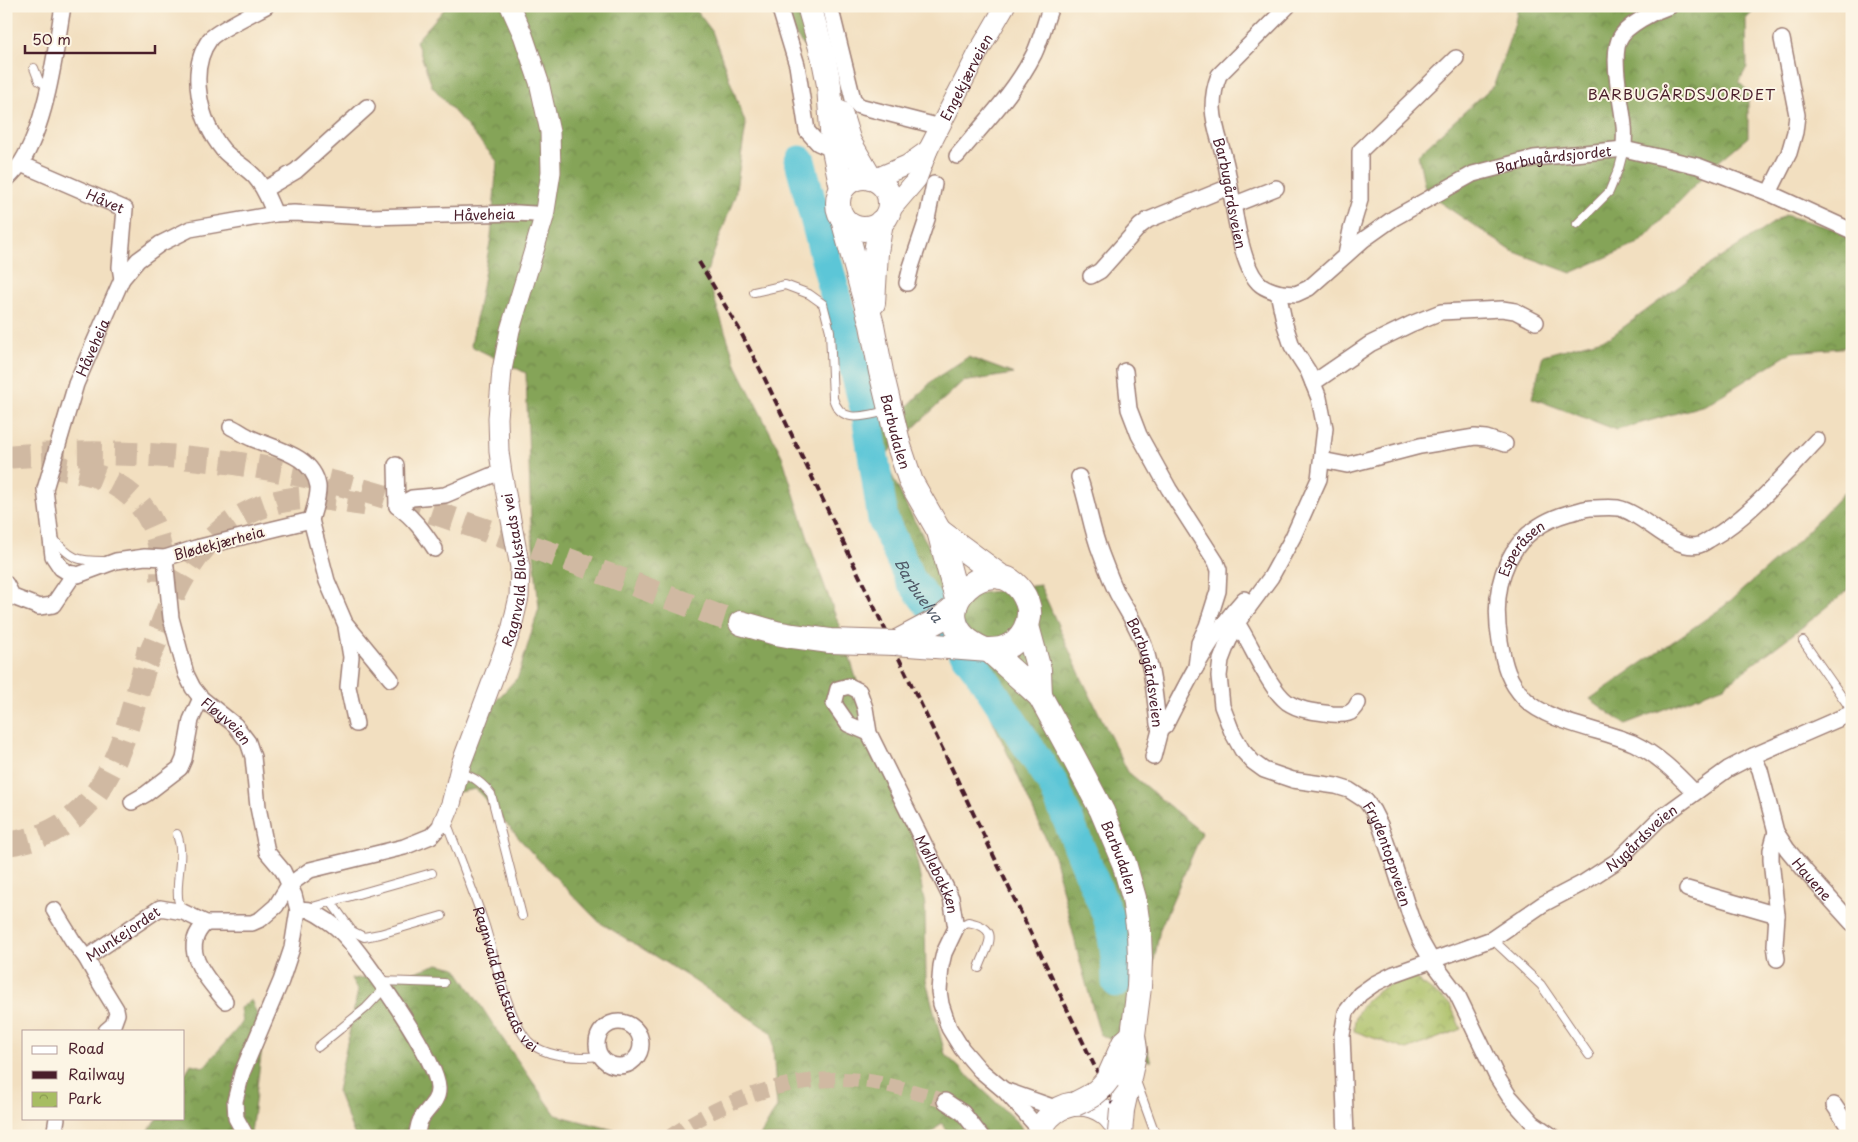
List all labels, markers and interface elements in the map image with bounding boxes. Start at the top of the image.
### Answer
scale bar [25,22,155,54]
text: 50 m [32,27,71,50]
street label: Engekjærveien [934,29,997,124]
district label: BARBUGÅRDSJORDET [1588,82,1776,105]
street label: Barbugårdsveien [1208,135,1252,251]
street label: Barbugårdsjordet [1493,140,1613,178]
street label: Håvet [83,183,128,218]
street label: Håveheia [453,203,516,225]
street label: Håveheia [70,315,114,380]
street label: Barbudalen [876,392,916,472]
street label: Ragnvald Blakstads vei [496,492,530,649]
street label: Esperåsen [1492,515,1549,579]
street label: Blødekjærheia [171,521,267,565]
water label: Barbuelva [890,554,950,627]
street label: Barbugårdsveien [1122,613,1169,728]
street label: Fløyveien [197,692,257,749]
street label: Frydentoppveien [1359,797,1417,909]
street label: Nygårdsveien [1601,799,1681,876]
street label: Barbudalen [1097,817,1143,896]
street label: Møllebakken [911,831,964,915]
street label: Hauene [1787,853,1837,905]
street label: Munkejordet [81,900,164,966]
street label: Ragnvald Blakstads vei [468,903,542,1057]
legend [22,1030,185,1120]
text: Road [68,1036,104,1059]
text: Railway [68,1062,125,1085]
text: Park [68,1086,102,1109]

